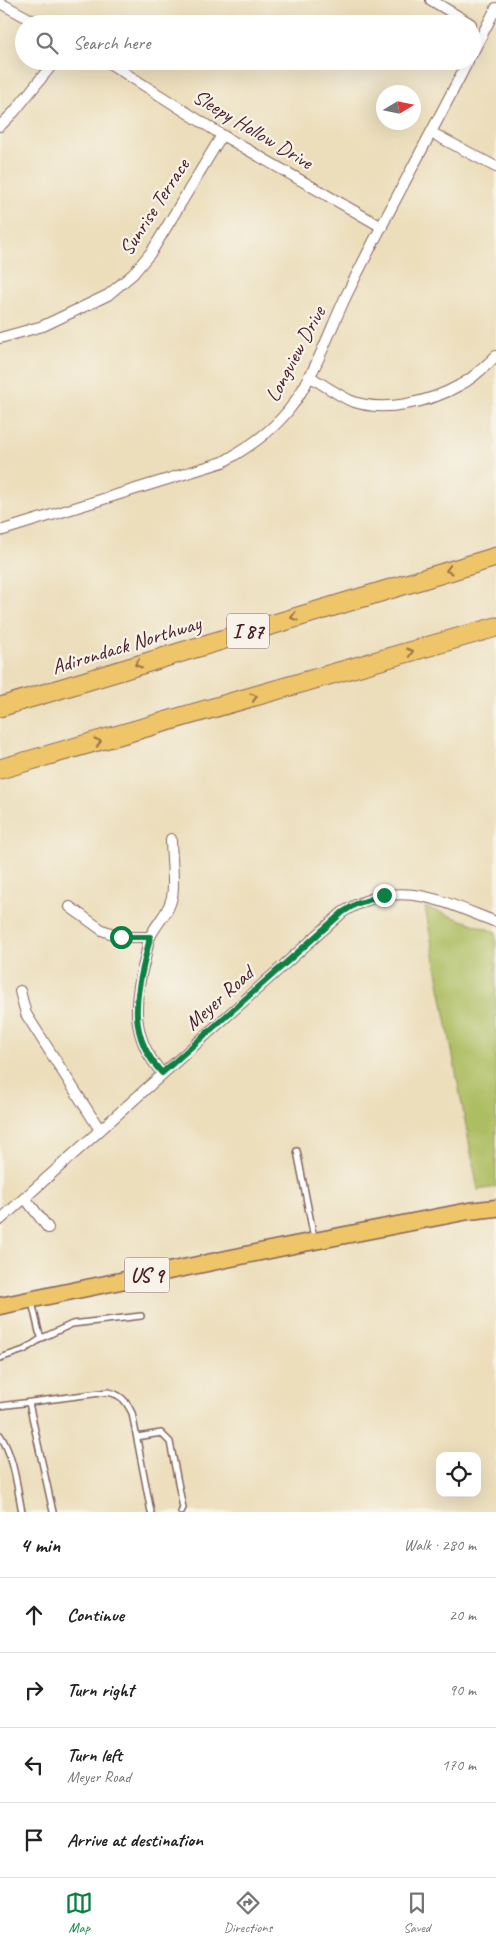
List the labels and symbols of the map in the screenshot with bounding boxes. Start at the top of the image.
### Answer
street label: Sleepy Hollow Drive [188,83,319,176]
north arrow [376,85,421,130]
street label: Sunrise Terrace [113,153,196,260]
street label: Longview Drive [259,301,332,406]
one-way arrow [446,565,454,575]
street label: Adirondack Northway [48,609,205,680]
one-way arrow [290,611,298,621]
road number: I 87 [227,614,269,648]
one-way arrow [405,647,413,657]
one-way arrow [135,659,143,669]
one-way arrow [249,692,257,702]
one-way arrow [93,737,101,747]
route end [373,884,396,907]
route start [110,926,133,949]
street label: Meyer Road [179,958,261,1036]
road number: US 9 [124,1258,170,1292]

